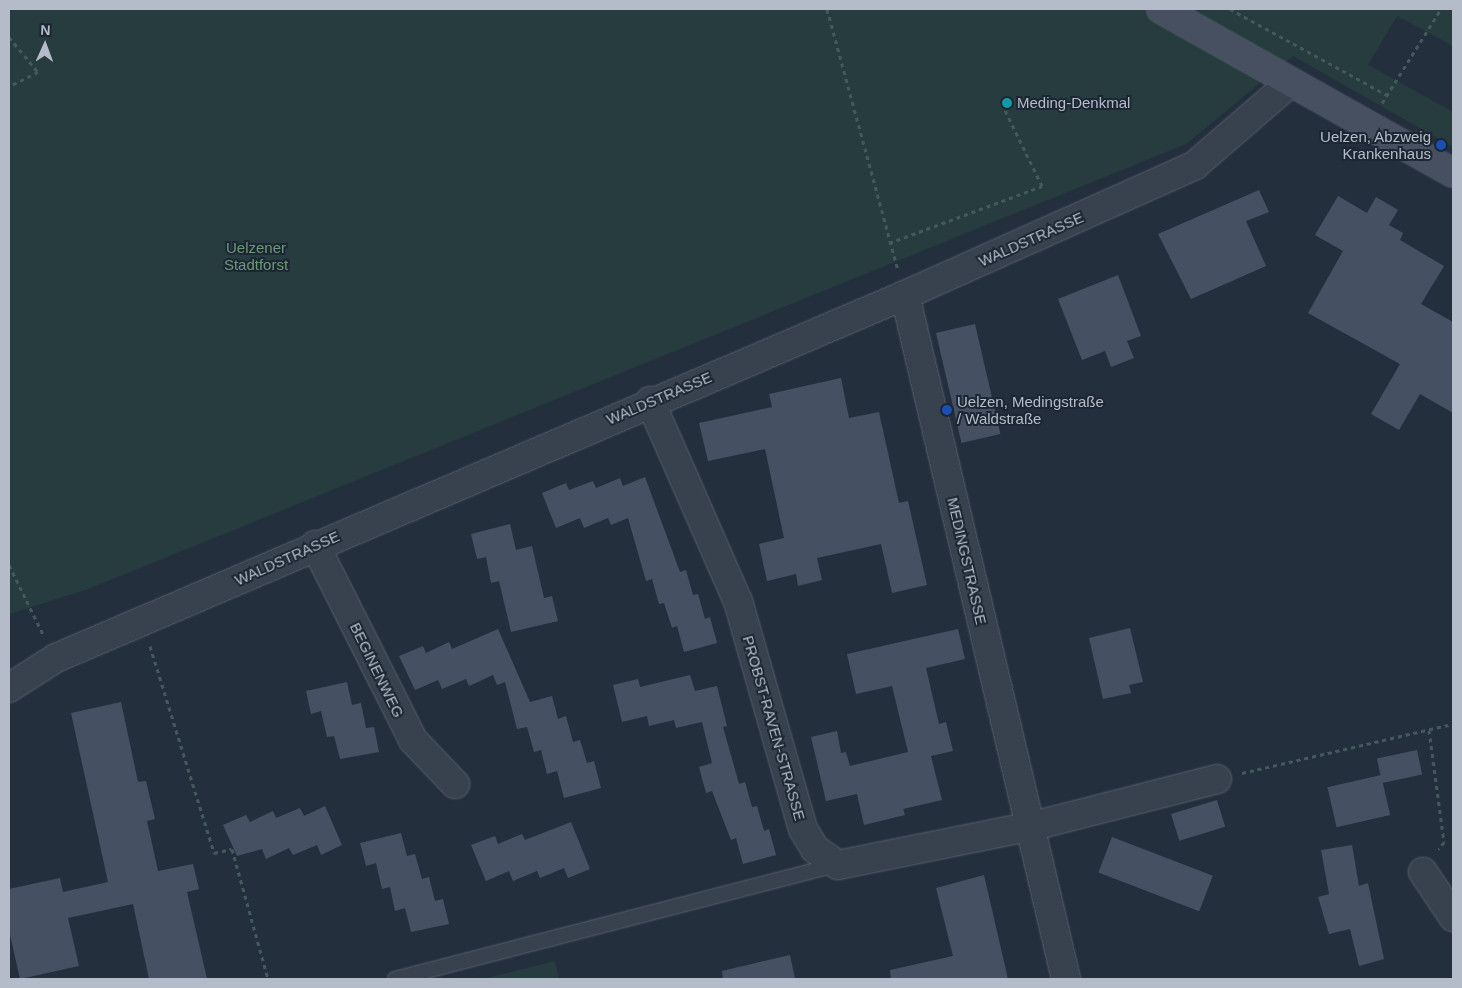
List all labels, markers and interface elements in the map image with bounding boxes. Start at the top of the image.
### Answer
north arrow [20,20,70,70]
text: N [40,22,51,38]
place label: Meding-Denkmal [1017,94,1130,112]
marker: Meding-Denkmal [1001,97,1013,109]
place label: Uelzen, Abzweig Krankenhaus [1319,127,1431,162]
marker: Uelzen, Abzweig Krankenhaus [1435,139,1447,151]
street label: WALDSTRASSE [976,208,1086,270]
park label: Uelzener Stadtforst [224,238,288,273]
street label: WALDSTRASSE [604,368,714,428]
place label: Uelzen, Medingstraße / Waldstraße [957,392,1104,427]
marker: Uelzen, Medingstraße / Waldstraße [941,404,953,416]
street label: MEDINGSTRASSE [944,496,990,626]
street label: WALDSTRASSE [232,527,342,589]
street label: BEGINENWEG [346,620,408,720]
street label: PROBST-RAVEN-STRASSE [739,634,809,822]

